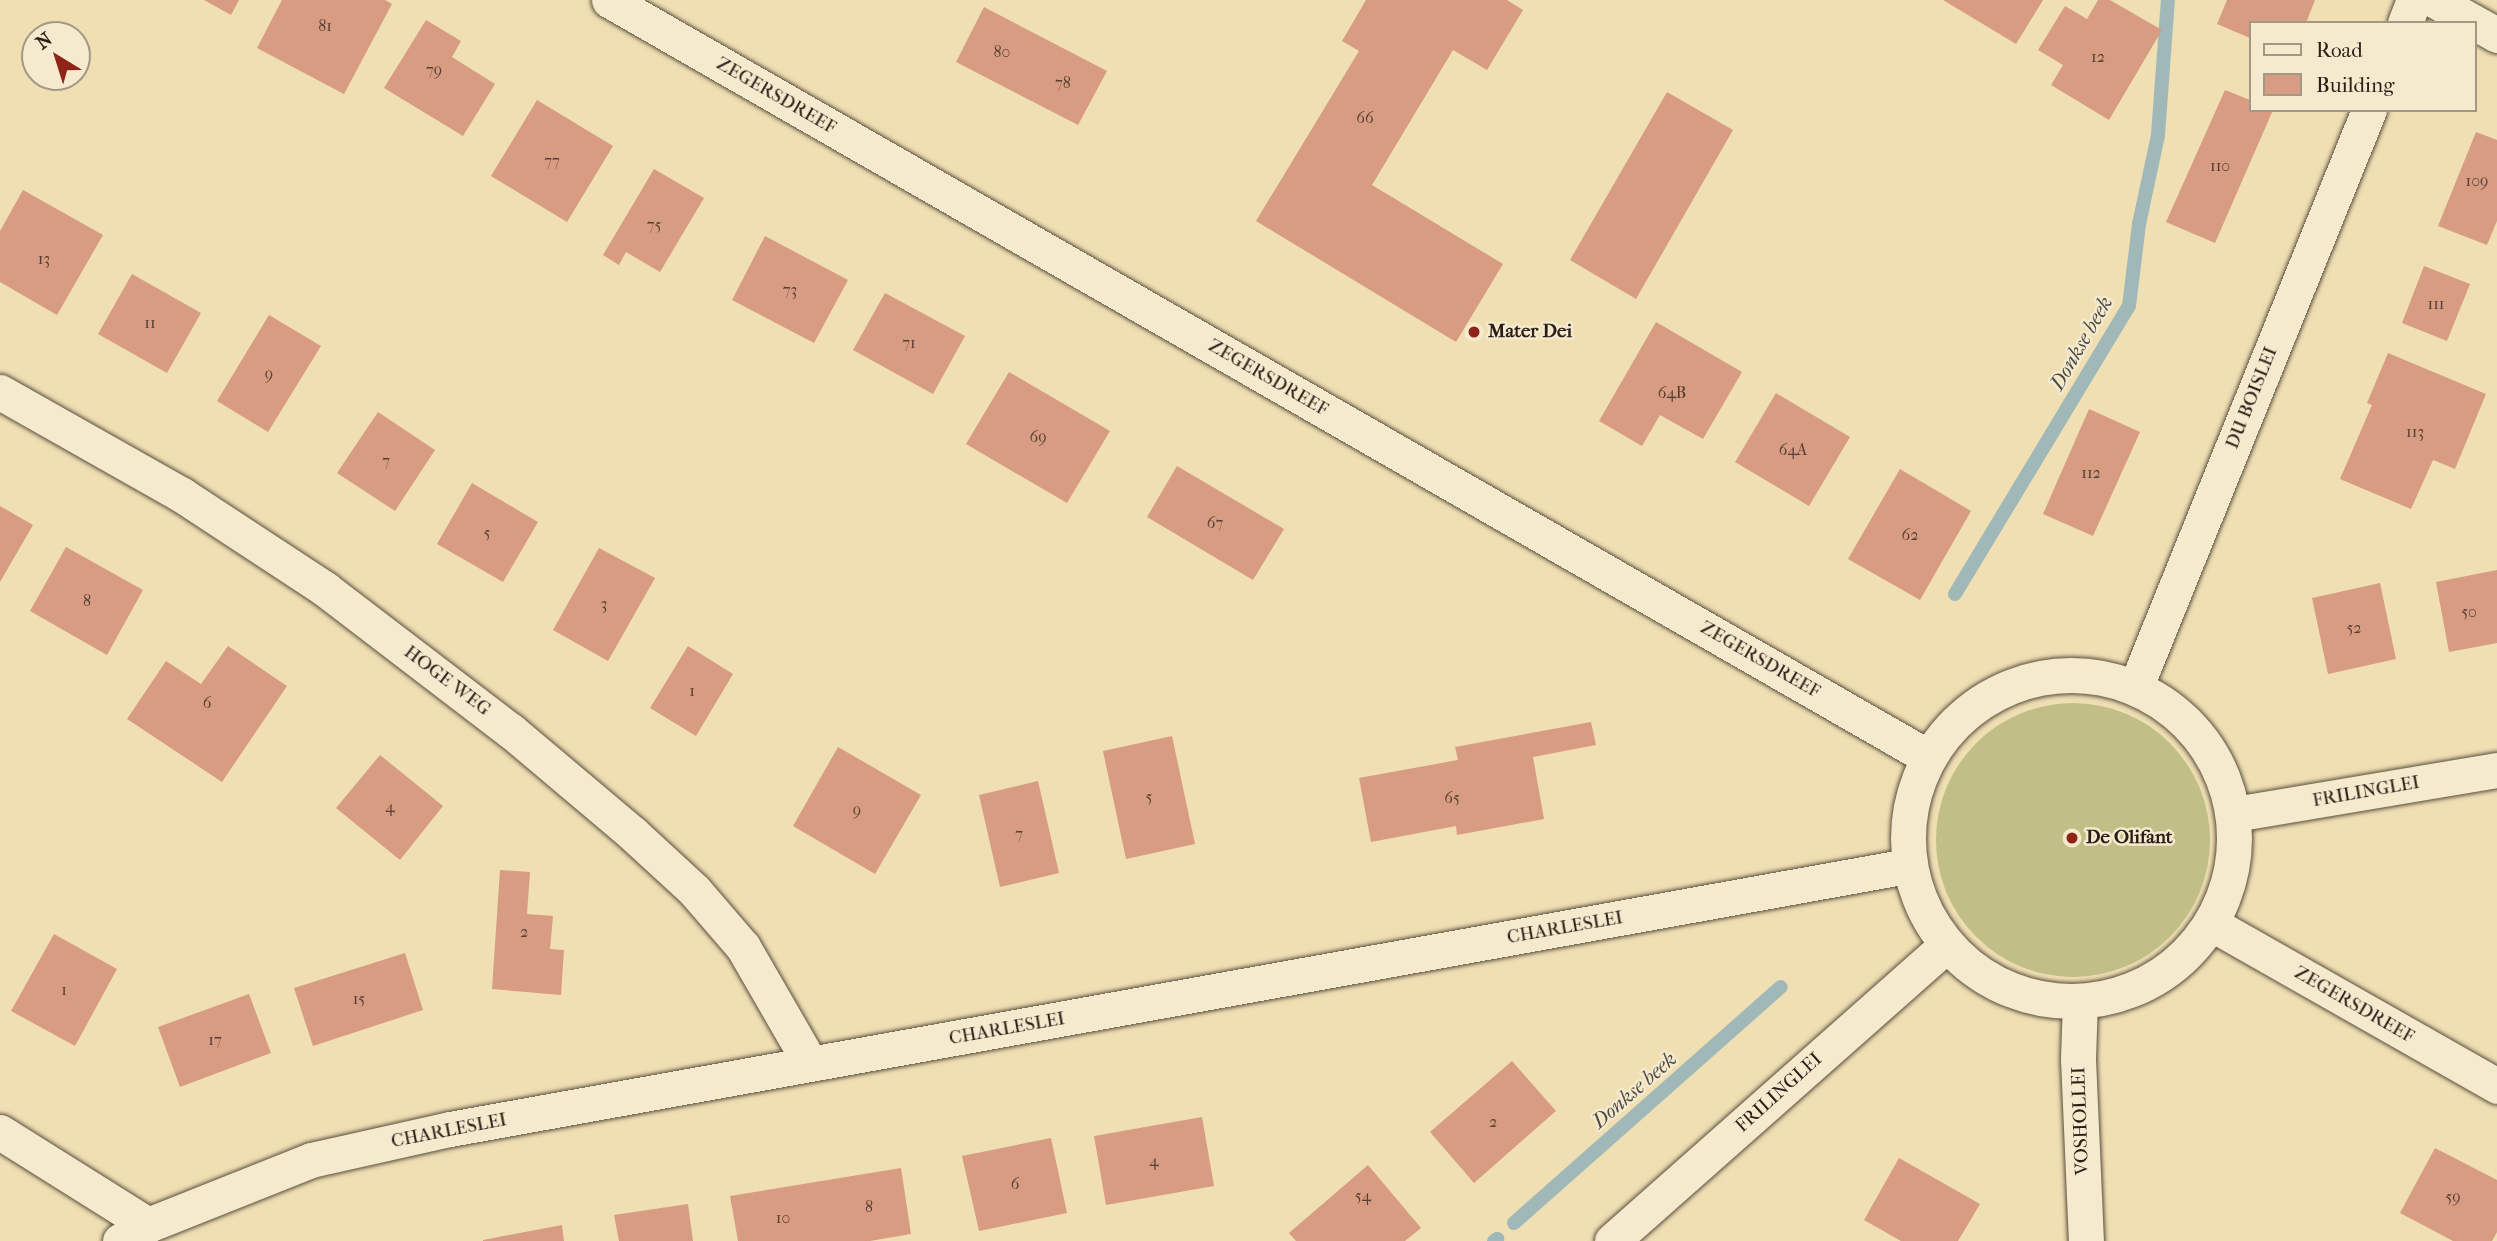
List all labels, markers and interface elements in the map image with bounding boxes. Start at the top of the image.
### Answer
house number: 81 [318,16,332,36]
north arrow [21,21,91,91]
legend [2248,21,2476,112]
text: N [32,28,57,54]
text: Road [2316,38,2363,62]
house number: 80 [994,42,1010,62]
house number: 12 [2091,47,2105,67]
street label: ZEGERSDREEF [712,52,840,140]
house number: 79 [426,60,442,80]
house number: 78 [1055,73,1071,93]
text: Building [2316,73,2394,97]
house number: 66 [1356,108,1374,128]
house number: 77 [544,151,560,171]
house number: 110 [2210,156,2230,176]
house number: 109 [2466,171,2488,191]
house number: 75 [647,215,661,235]
house number: 13 [38,249,50,269]
house number: 73 [783,280,797,300]
water label: Donkse beek [2044,292,2118,394]
house number: 111 [2427,294,2445,314]
house number: 11 [144,313,156,333]
place label: Mater Dei [1488,321,1572,343]
marker: Mater Dei [1466,324,1482,340]
house number: 71 [902,333,916,353]
street label: ZEGERSDREEF [1204,334,1332,422]
street label: DU BOISLEI [2221,344,2283,452]
house number: 9 [265,364,273,384]
house number: 64B [1658,383,1686,403]
house number: 113 [2406,422,2424,442]
house number: 69 [1029,427,1047,447]
house number: 64A [1779,440,1807,460]
house number: 7 [382,451,390,471]
house number: 112 [2081,463,2101,483]
house number: 67 [1207,513,1223,533]
house number: 5 [484,523,490,543]
house number: 62 [1902,525,1918,545]
house number: 8 [83,591,91,611]
house number: 3 [601,594,607,614]
house number: 50 [2461,602,2477,622]
street label: ZEGERSDREEF [1696,616,1824,704]
house number: 52 [2346,618,2362,638]
street label: HOGE WEG [399,641,495,721]
house number: 1 [689,681,695,701]
house number: 6 [203,693,211,713]
street label: FRILINGLEI [2311,771,2421,813]
house number: 5 [1146,787,1152,807]
house number: 65 [1444,788,1460,808]
house number: 4 [385,797,395,817]
house number: 9 [853,800,861,820]
house number: 7 [1015,824,1023,844]
place label: De Olifant [2086,827,2173,849]
marker: De Olifant [2064,830,2080,846]
street label: CHARLESLEI [1505,907,1625,949]
house number: 2 [520,922,528,942]
street label: ZEGERSDREEF [2290,961,2418,1049]
house number: 1 [61,980,67,1000]
house number: 15 [353,989,365,1009]
street label: CHARLESLEI [947,1008,1067,1050]
house number: 17 [208,1030,222,1050]
water label: Donkse beek [1586,1046,1682,1134]
street label: FRILINGLEI [1731,1048,1827,1138]
street label: VOSHOLLEI [2068,1066,2094,1176]
street label: CHARLESLEI [389,1109,509,1153]
house number: 2 [1489,1112,1497,1132]
house number: 4 [1149,1151,1159,1171]
house number: 6 [1011,1174,1019,1194]
house number: 54 [1355,1186,1371,1206]
house number: 59 [2445,1187,2461,1207]
house number: 8 [865,1197,873,1217]
house number: 10 [776,1208,790,1228]

